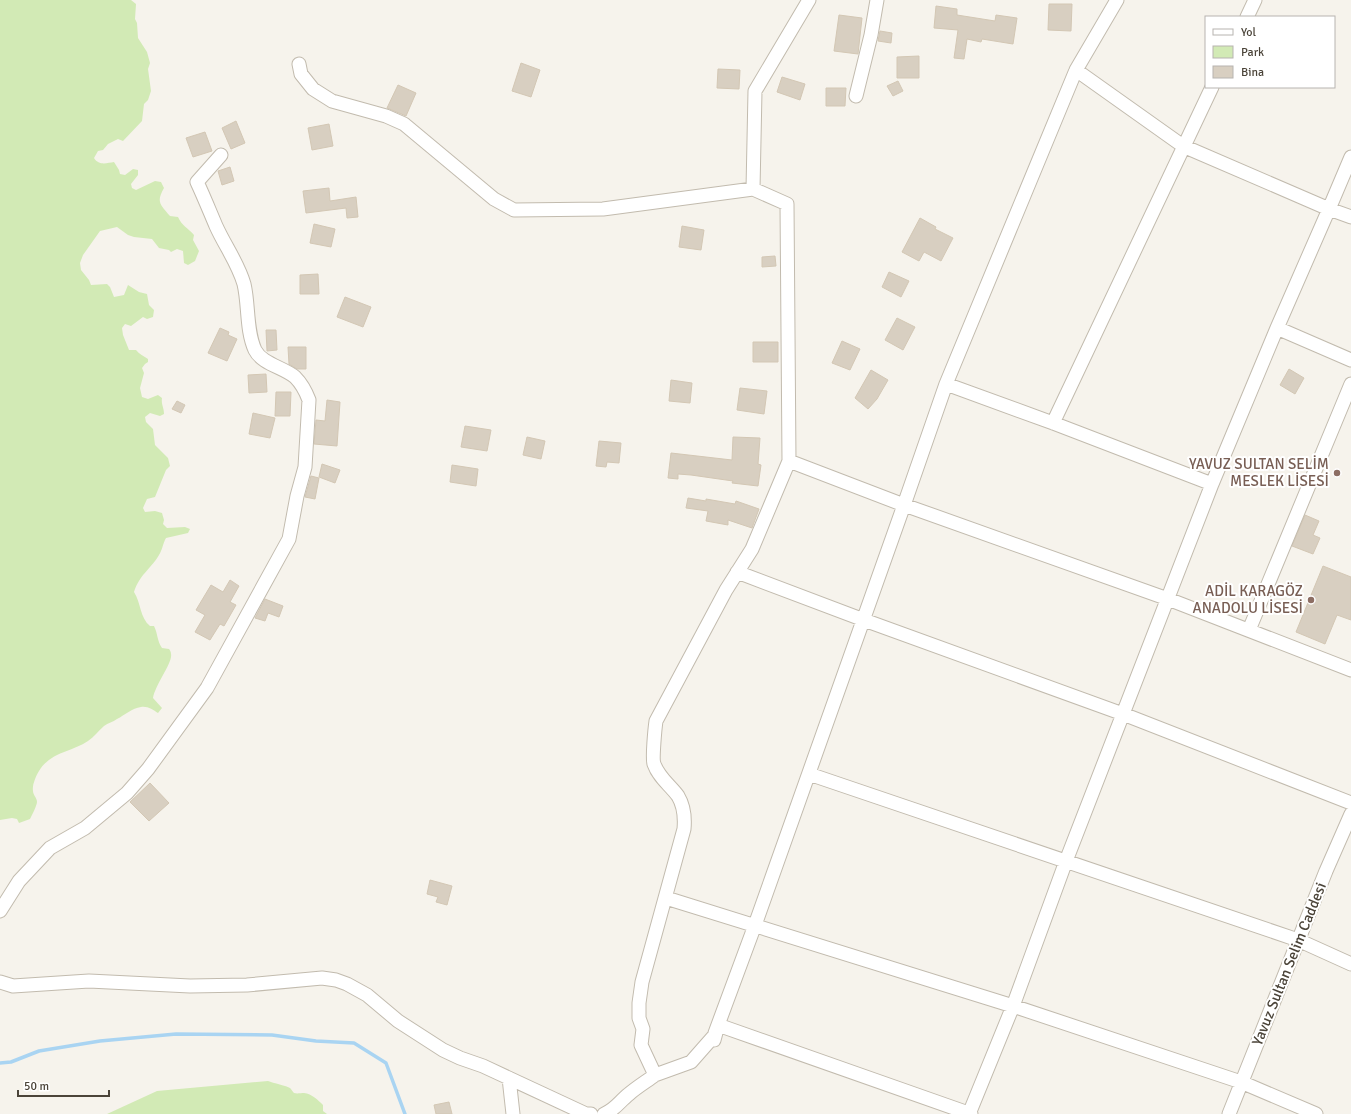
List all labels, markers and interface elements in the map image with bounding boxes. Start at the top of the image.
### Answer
legend [1205,16,1335,88]
text: Yol [1241,25,1257,40]
text: Park [1241,45,1264,60]
text: Bina [1241,65,1264,80]
place label: YAVUZ SULTAN SELİM MESLEK LİSESİ [1189,455,1329,490]
marker: YAVUZ SULTAN SELİM MESLEK LİSESİ [1332,468,1342,478]
place label: ADİL KARAGÖZ ANADOLU LİSESİ [1192,582,1303,617]
marker: ADİL KARAGÖZ ANADOLU LİSESİ [1306,595,1316,605]
street label: Yavuz Sultan Selim Caddesi [1248,880,1330,1048]
scale bar [18,1072,109,1098]
text: 50 m [24,1079,49,1094]

